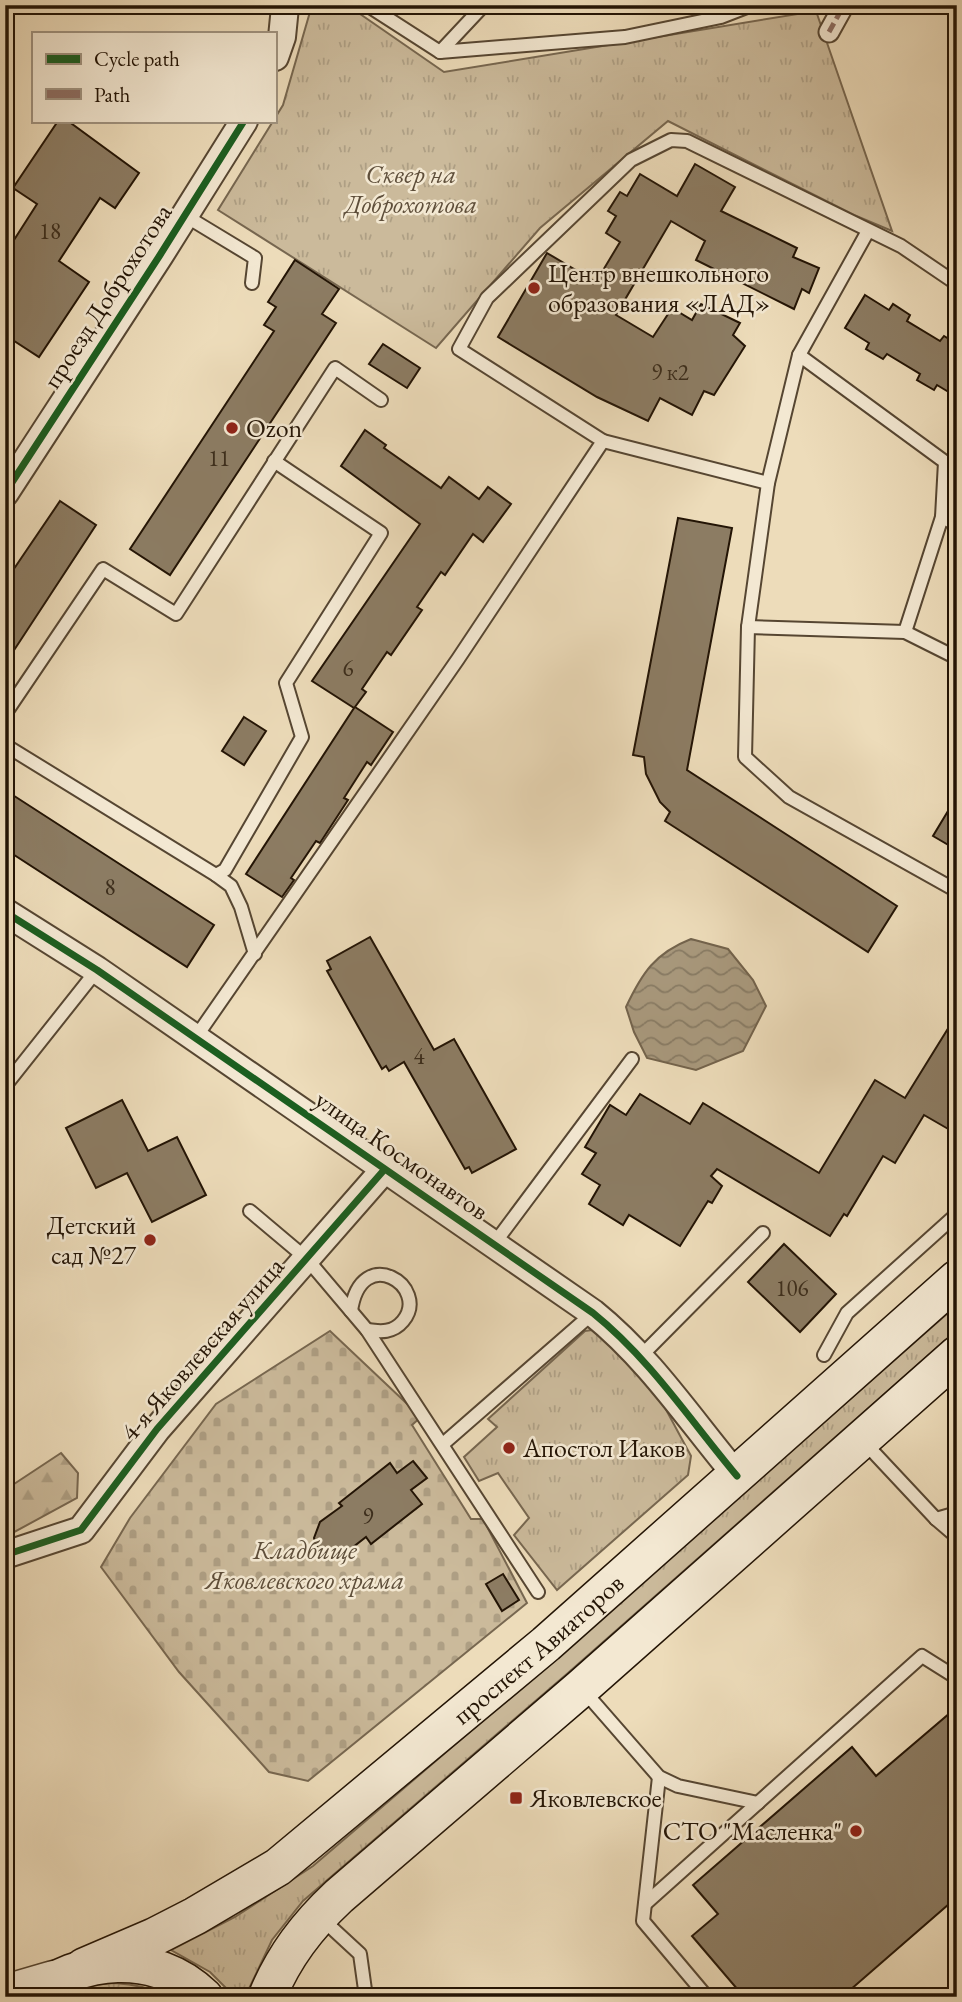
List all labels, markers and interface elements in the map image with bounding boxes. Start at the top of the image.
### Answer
legend [32,32,276,122]
text: Cycle path [94,45,180,72]
text: Path [94,81,131,108]
park label: Сквер на Доброхотова [343,157,477,221]
street label: проезд Доброхотова [35,197,180,395]
house number: 18 [39,216,61,246]
place label: Центр внешкольного образования «ЛАД» [548,256,770,320]
marker: Центр внешкольного образования «ЛАД» [526,280,542,296]
house number: 9 к2 [651,357,689,387]
place label: Ozon [246,411,303,445]
marker: Ozon [224,420,240,436]
house number: 11 [208,443,230,473]
house number: 6 [342,653,354,683]
house number: 8 [104,872,116,902]
house number: 4 [413,1041,425,1071]
street label: улица Космонавтов [308,1082,496,1228]
place label: Детский сад №27 [47,1208,137,1272]
marker: Детский сад №27 [142,1232,158,1248]
street label: 4-я Яковлевская улица [113,1249,292,1448]
house number: 106 [775,1273,809,1303]
place label: Апостол Иаков [522,1431,685,1465]
marker: Апостол Иаков [501,1440,517,1456]
house number: 9 [362,1501,374,1531]
park label: Кладбище Яковлевского храма [204,1533,404,1597]
street label: проспект Авиаторов [445,1566,631,1732]
place label: Яковлевское [529,1781,662,1815]
marker: Яковлевское [508,1790,524,1806]
place label: СТО "Масленка" [663,1814,842,1848]
marker: СТО "Масленка" [848,1823,864,1839]

